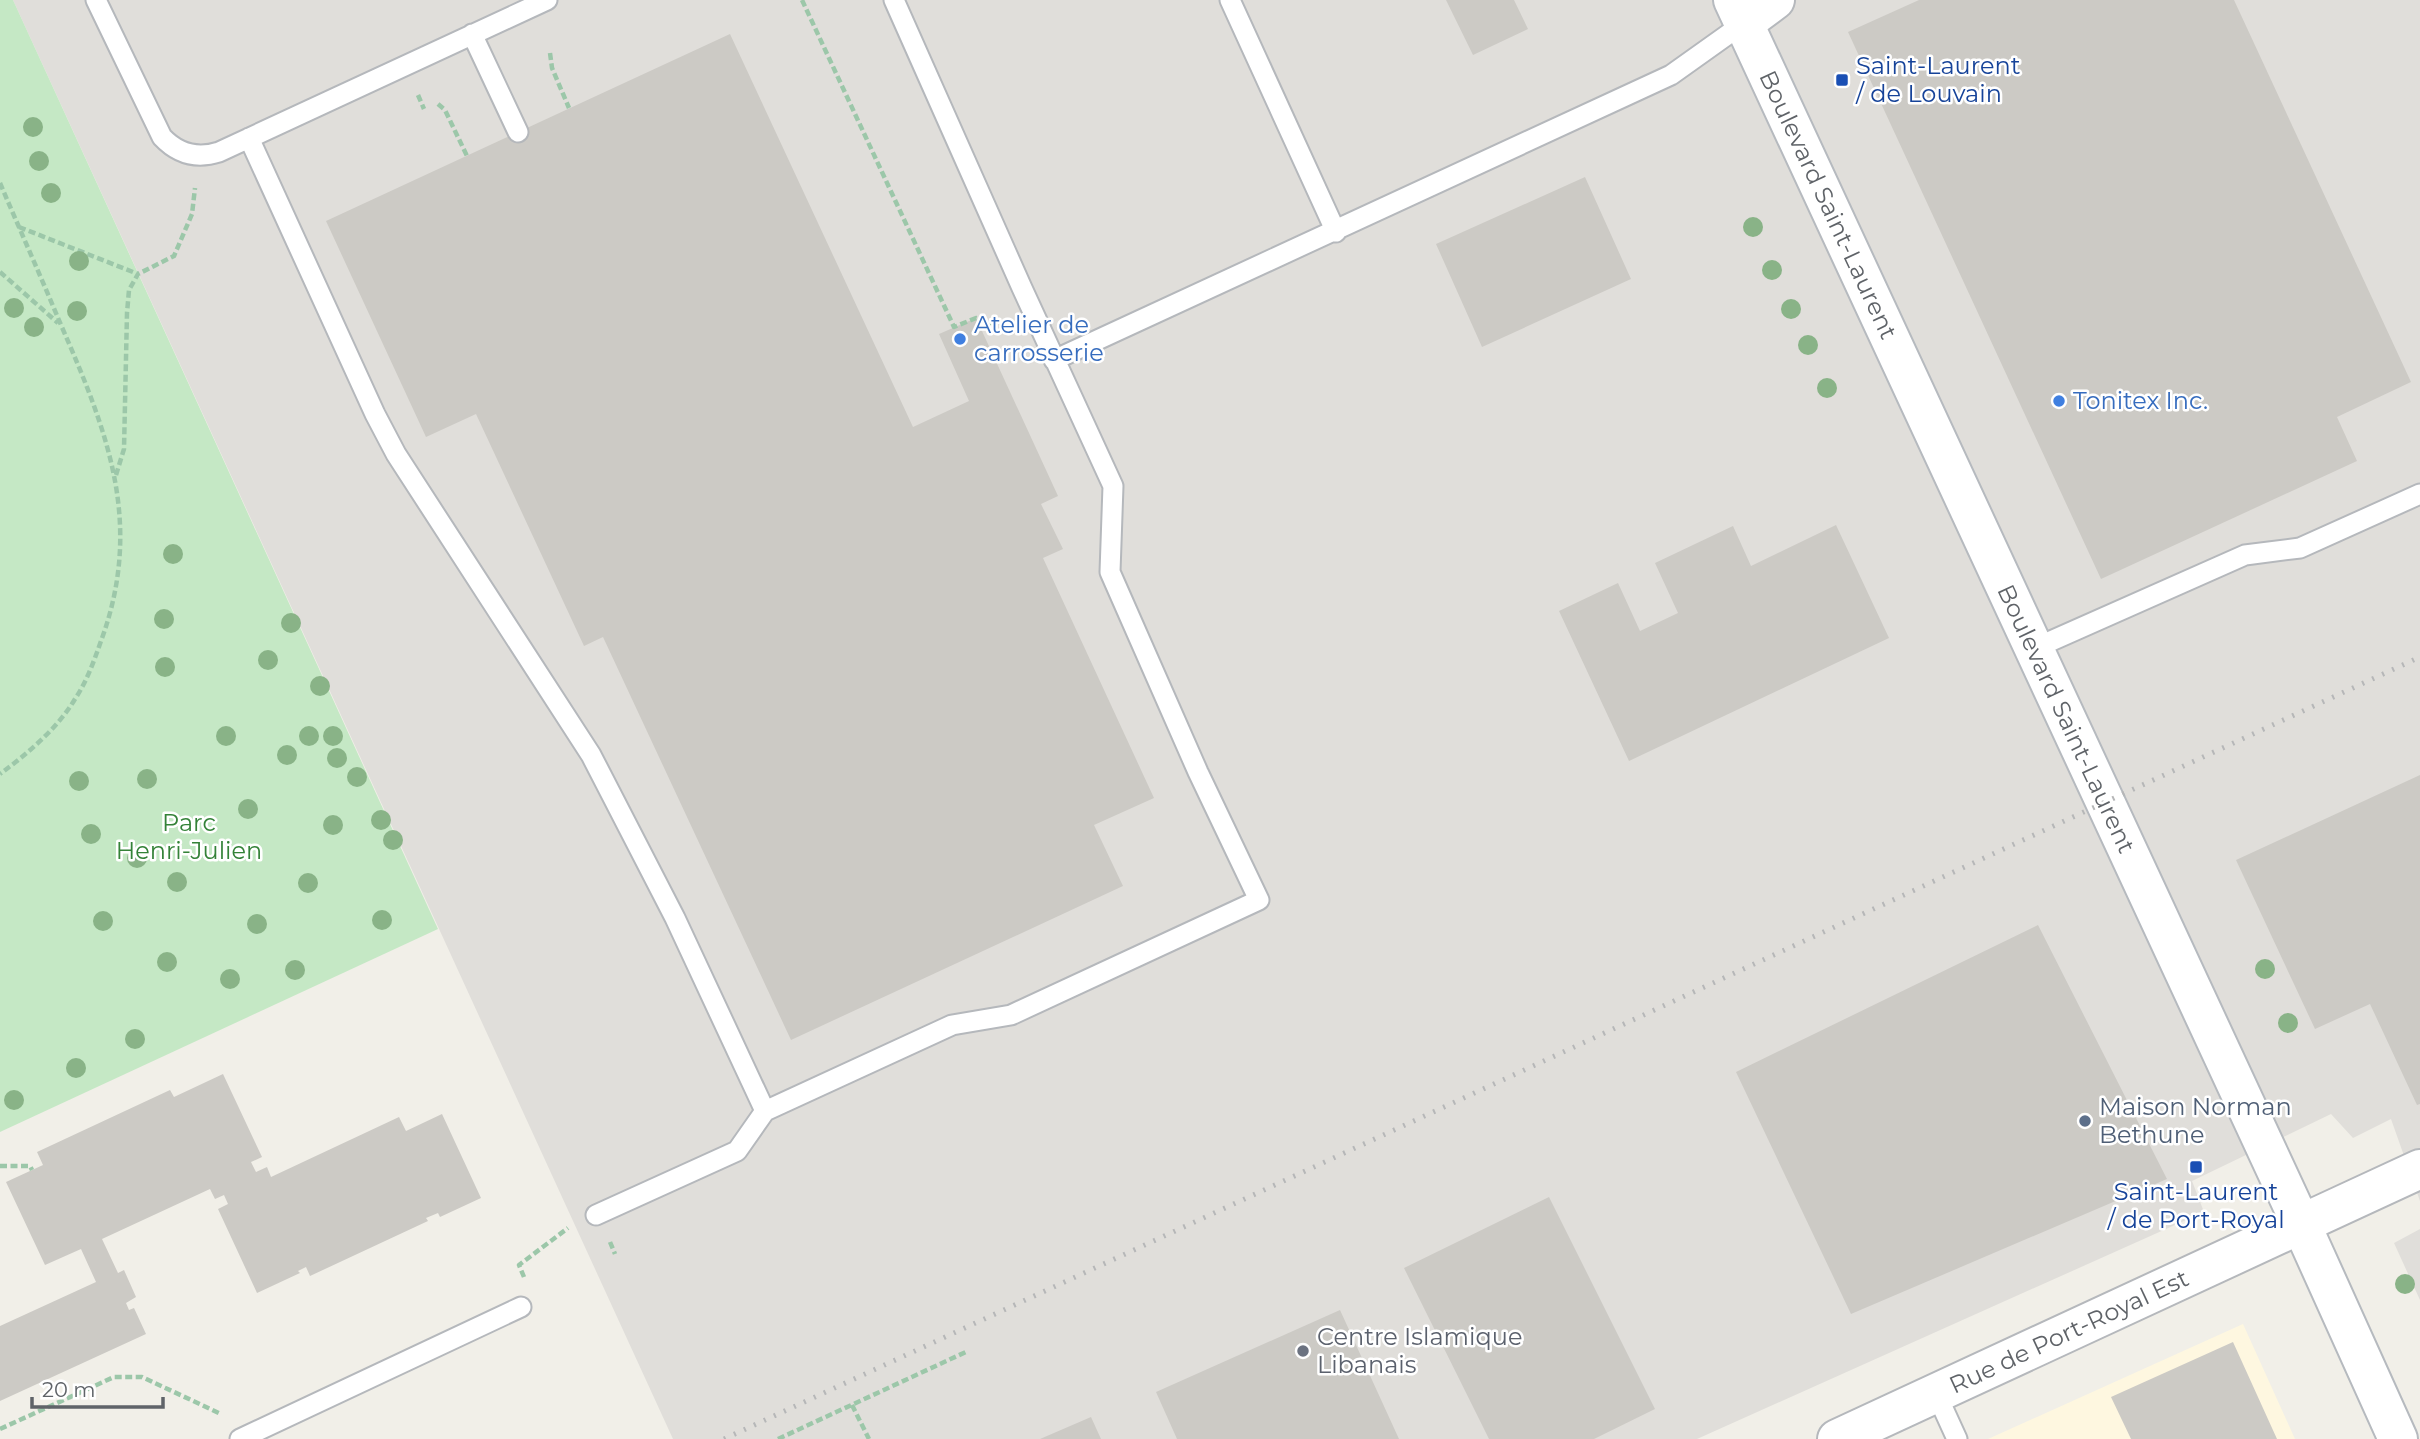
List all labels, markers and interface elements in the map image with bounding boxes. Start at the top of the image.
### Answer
place label: Saint-Laurent / de Louvain [1855,51,2021,108]
street label: Boulevard Saint-Laurent [1753,66,1904,344]
marker: Saint-Laurent / de Louvain [1834,72,1850,88]
place label: Atelier de carrosserie [974,310,1104,367]
marker: Atelier de carrosserie [952,331,968,347]
place label: Tonitex Inc. [2073,386,2208,415]
marker: Tonitex Inc. [2051,393,2067,409]
street label: Boulevard Saint-Laurent [1991,580,2142,858]
park label: Parc Henri-Julien [116,808,262,865]
place label: Maison Norman Bethune [2099,1092,2292,1149]
marker: Maison Norman Bethune [2077,1113,2093,1129]
marker: Saint-Laurent / de Port-Royal [2188,1159,2204,1175]
place label: Saint-Laurent / de Port-Royal [2106,1177,2285,1234]
street label: Rue de Port-Royal Est [1944,1263,2193,1400]
place label: Centre Islamique Libanais [1317,1322,1522,1379]
marker: Centre Islamique Libanais [1295,1343,1311,1359]
scale bar [32,1366,163,1410]
text: 20 m [42,1377,96,1402]

